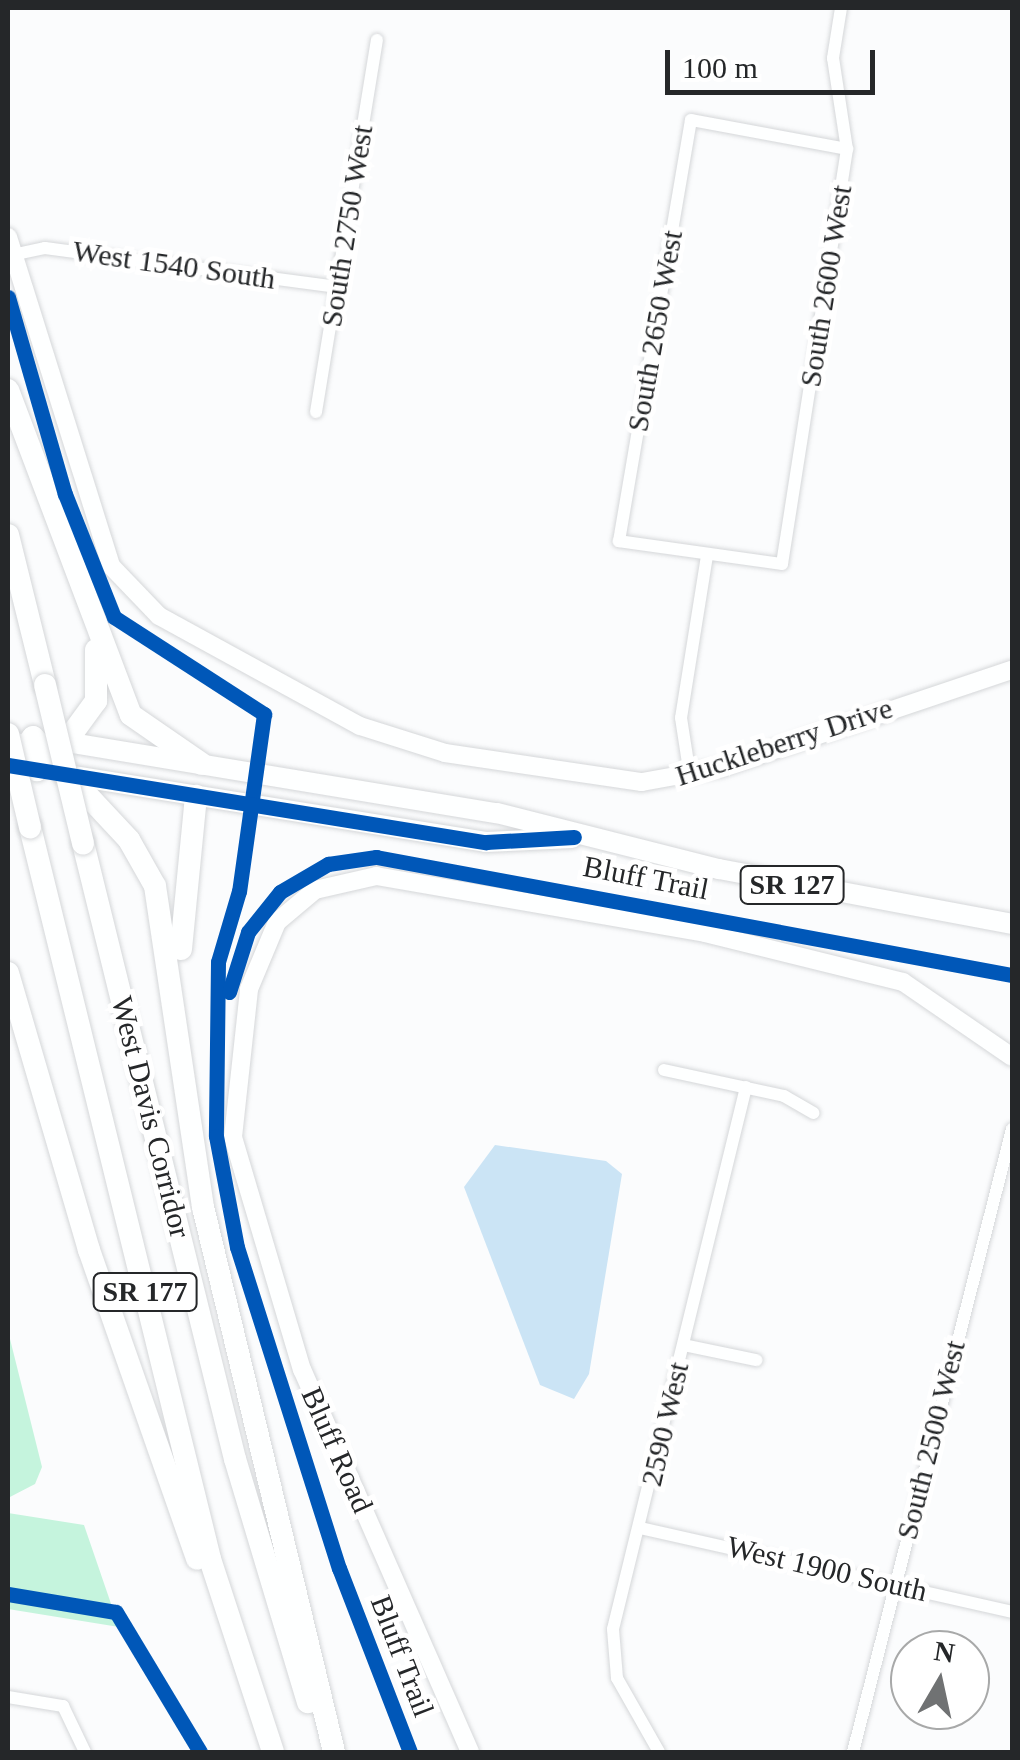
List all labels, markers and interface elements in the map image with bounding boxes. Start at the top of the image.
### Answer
scale bar [670,30,880,92]
text: 100 m [682,51,758,84]
street label: South 2750 West [313,122,381,330]
street label: South 2600 West [792,182,860,390]
street label: South 2650 West [620,227,690,435]
street label: West 1540 South [70,233,278,297]
street label: Huckleberry Drive [671,690,897,794]
street label: Bluff Trail [580,848,712,908]
road number: SR 127 [740,862,844,908]
street label: West Davis Corridor [104,993,198,1241]
road number: SR 177 [92,1269,198,1315]
street label: South 2500 West [889,1337,973,1543]
street label: 2590 West [633,1358,697,1490]
street label: Bluff Road [293,1382,381,1518]
street label: West 1900 South [723,1528,931,1610]
street label: Bluff Trail [362,1590,442,1722]
north arrow [890,1630,990,1730]
text: N [932,1635,957,1669]

